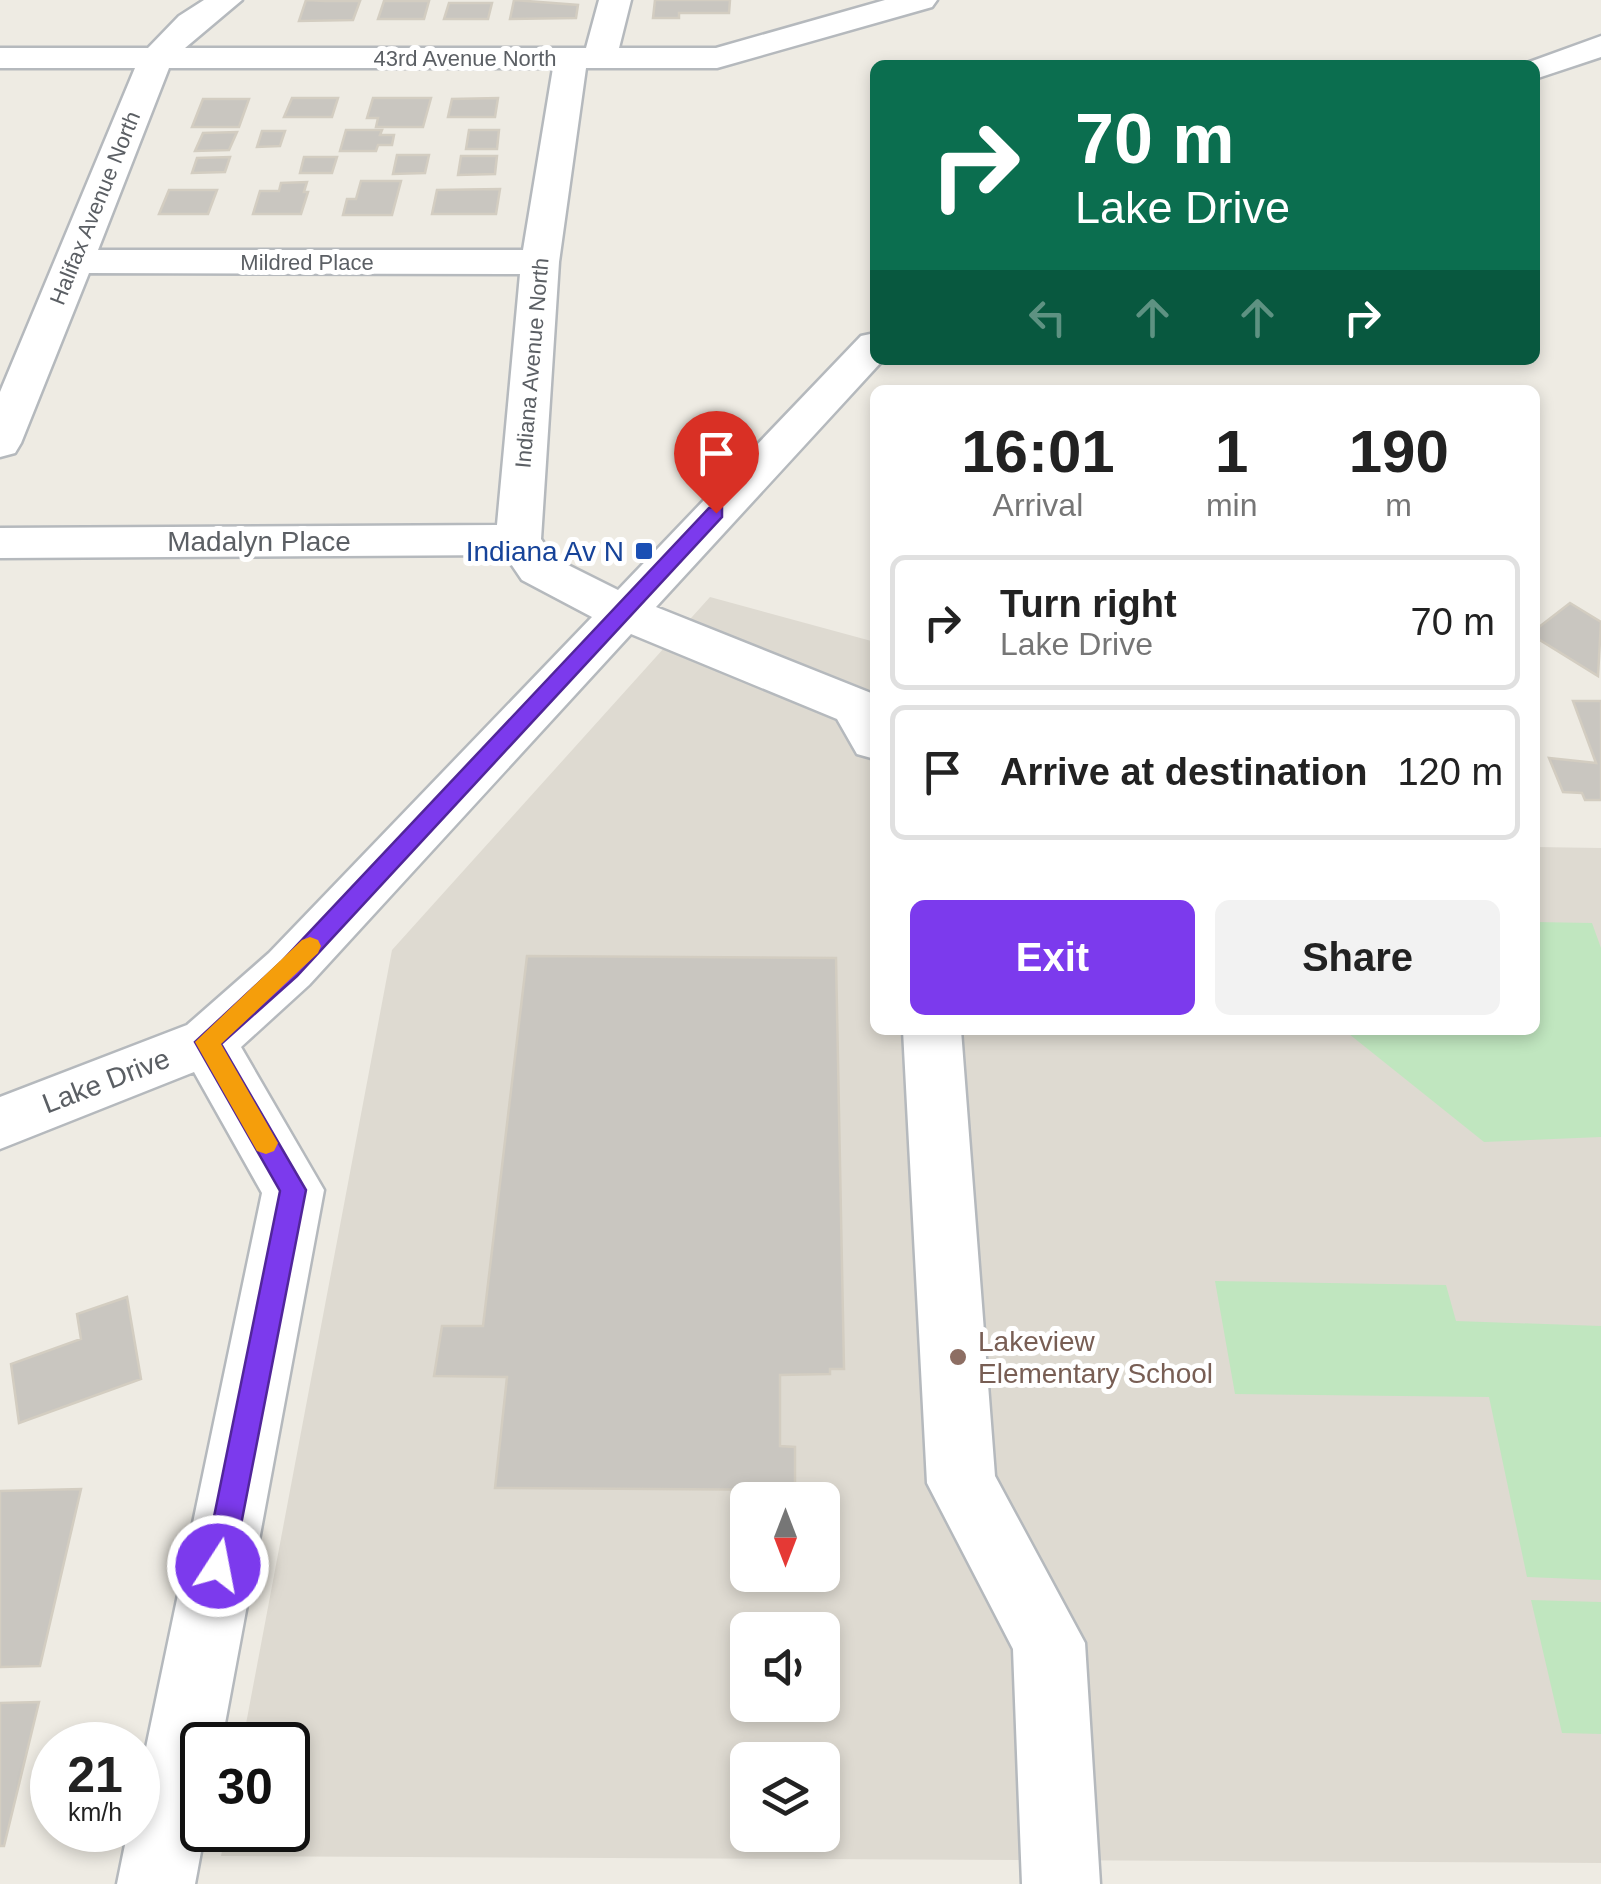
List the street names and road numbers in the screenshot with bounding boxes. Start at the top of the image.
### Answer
street label: 43rd Avenue North [373,46,557,71]
street label: Halifax Avenue North [45,108,145,308]
street label: Mildred Place [240,250,374,275]
street label: Indiana Avenue North [510,257,554,469]
street label: Madalyn Place [167,526,351,557]
street label: Lake Drive [38,1043,174,1119]

